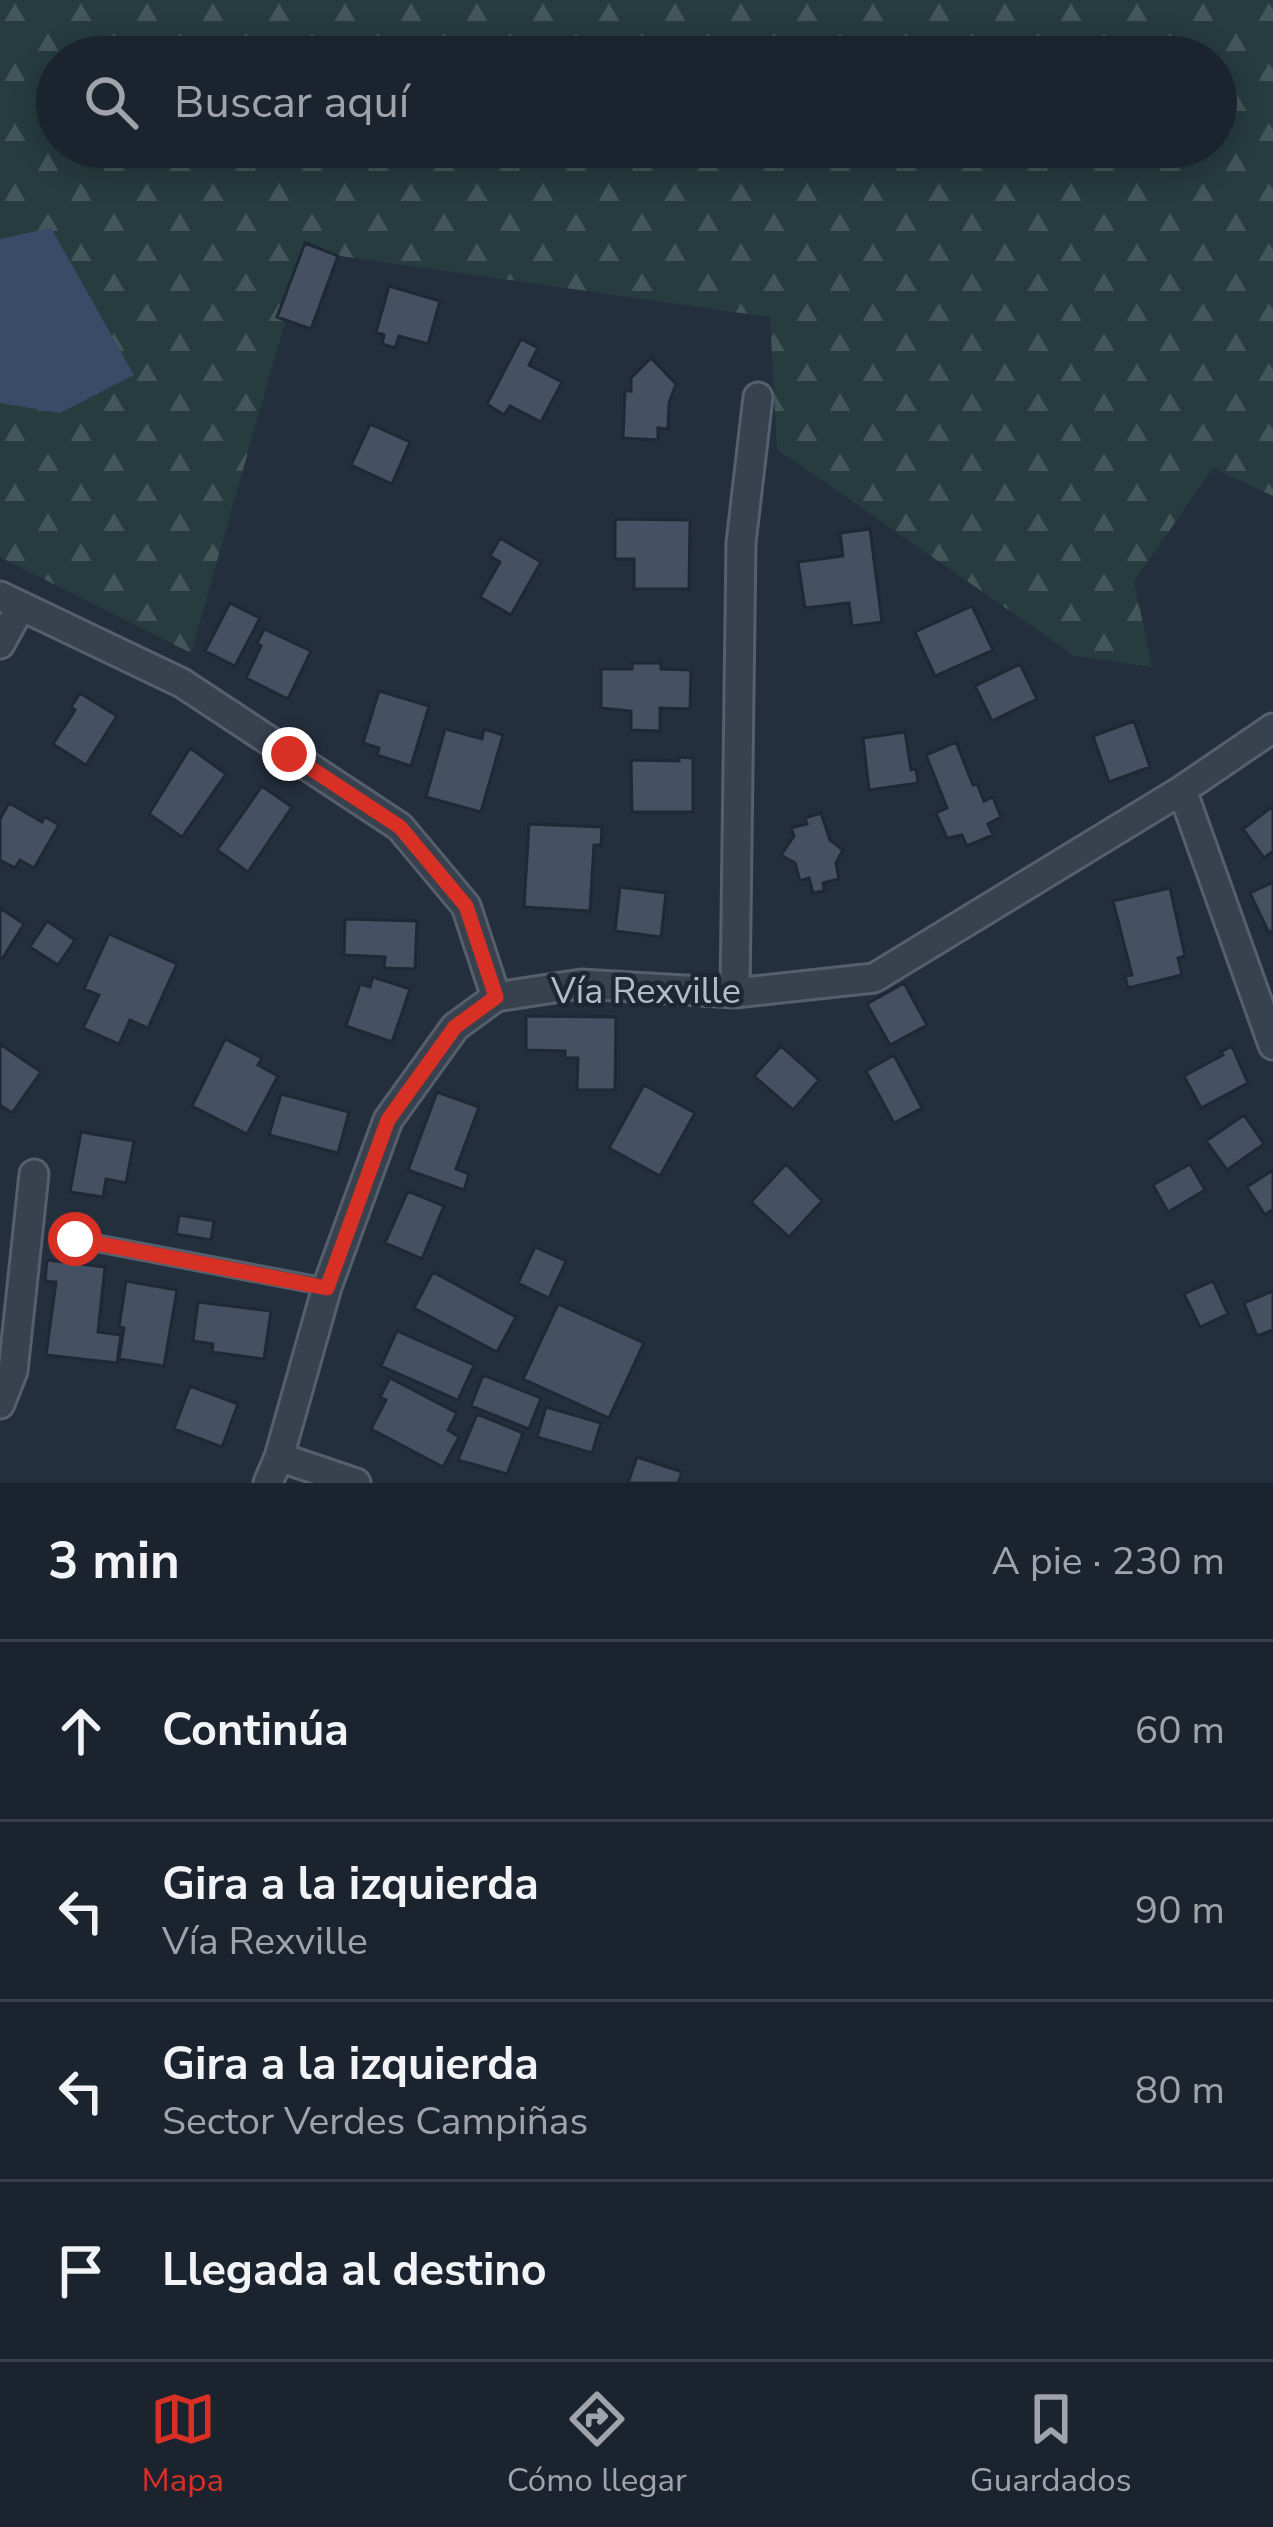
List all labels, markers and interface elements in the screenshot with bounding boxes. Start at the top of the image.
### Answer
search box [36,36,1237,168]
icon: search [78,69,144,135]
text: Buscar aquí [174,72,409,133]
route end [262,727,316,781]
street label: Vía Rexville [550,967,741,1016]
route start [48,1212,102,1266]
text: 3 min [48,1526,180,1596]
text: A pie · 230 m [991,1535,1225,1588]
icon: ahead [48,1698,114,1764]
text: Continúa [162,1700,349,1761]
text: 60 m [1135,1704,1225,1757]
text: Gira a la izquierda [162,1854,539,1915]
icon: left [48,1878,114,1944]
text: 90 m [1135,1884,1225,1937]
text: Vía Rexville [162,1915,368,1968]
text: Gira a la izquierda [162,2034,539,2095]
icon: left [48,2058,114,2124]
text: 80 m [1135,2064,1225,2117]
text: Sector Verdes Campiñas [162,2095,588,2148]
icon: arrive [48,2238,114,2304]
text: Llegada al destino [162,2240,547,2301]
tab: Mapa [141,2386,224,2503]
tab: Cómo llegar [507,2386,687,2503]
tab: Guardados [970,2386,1132,2503]

